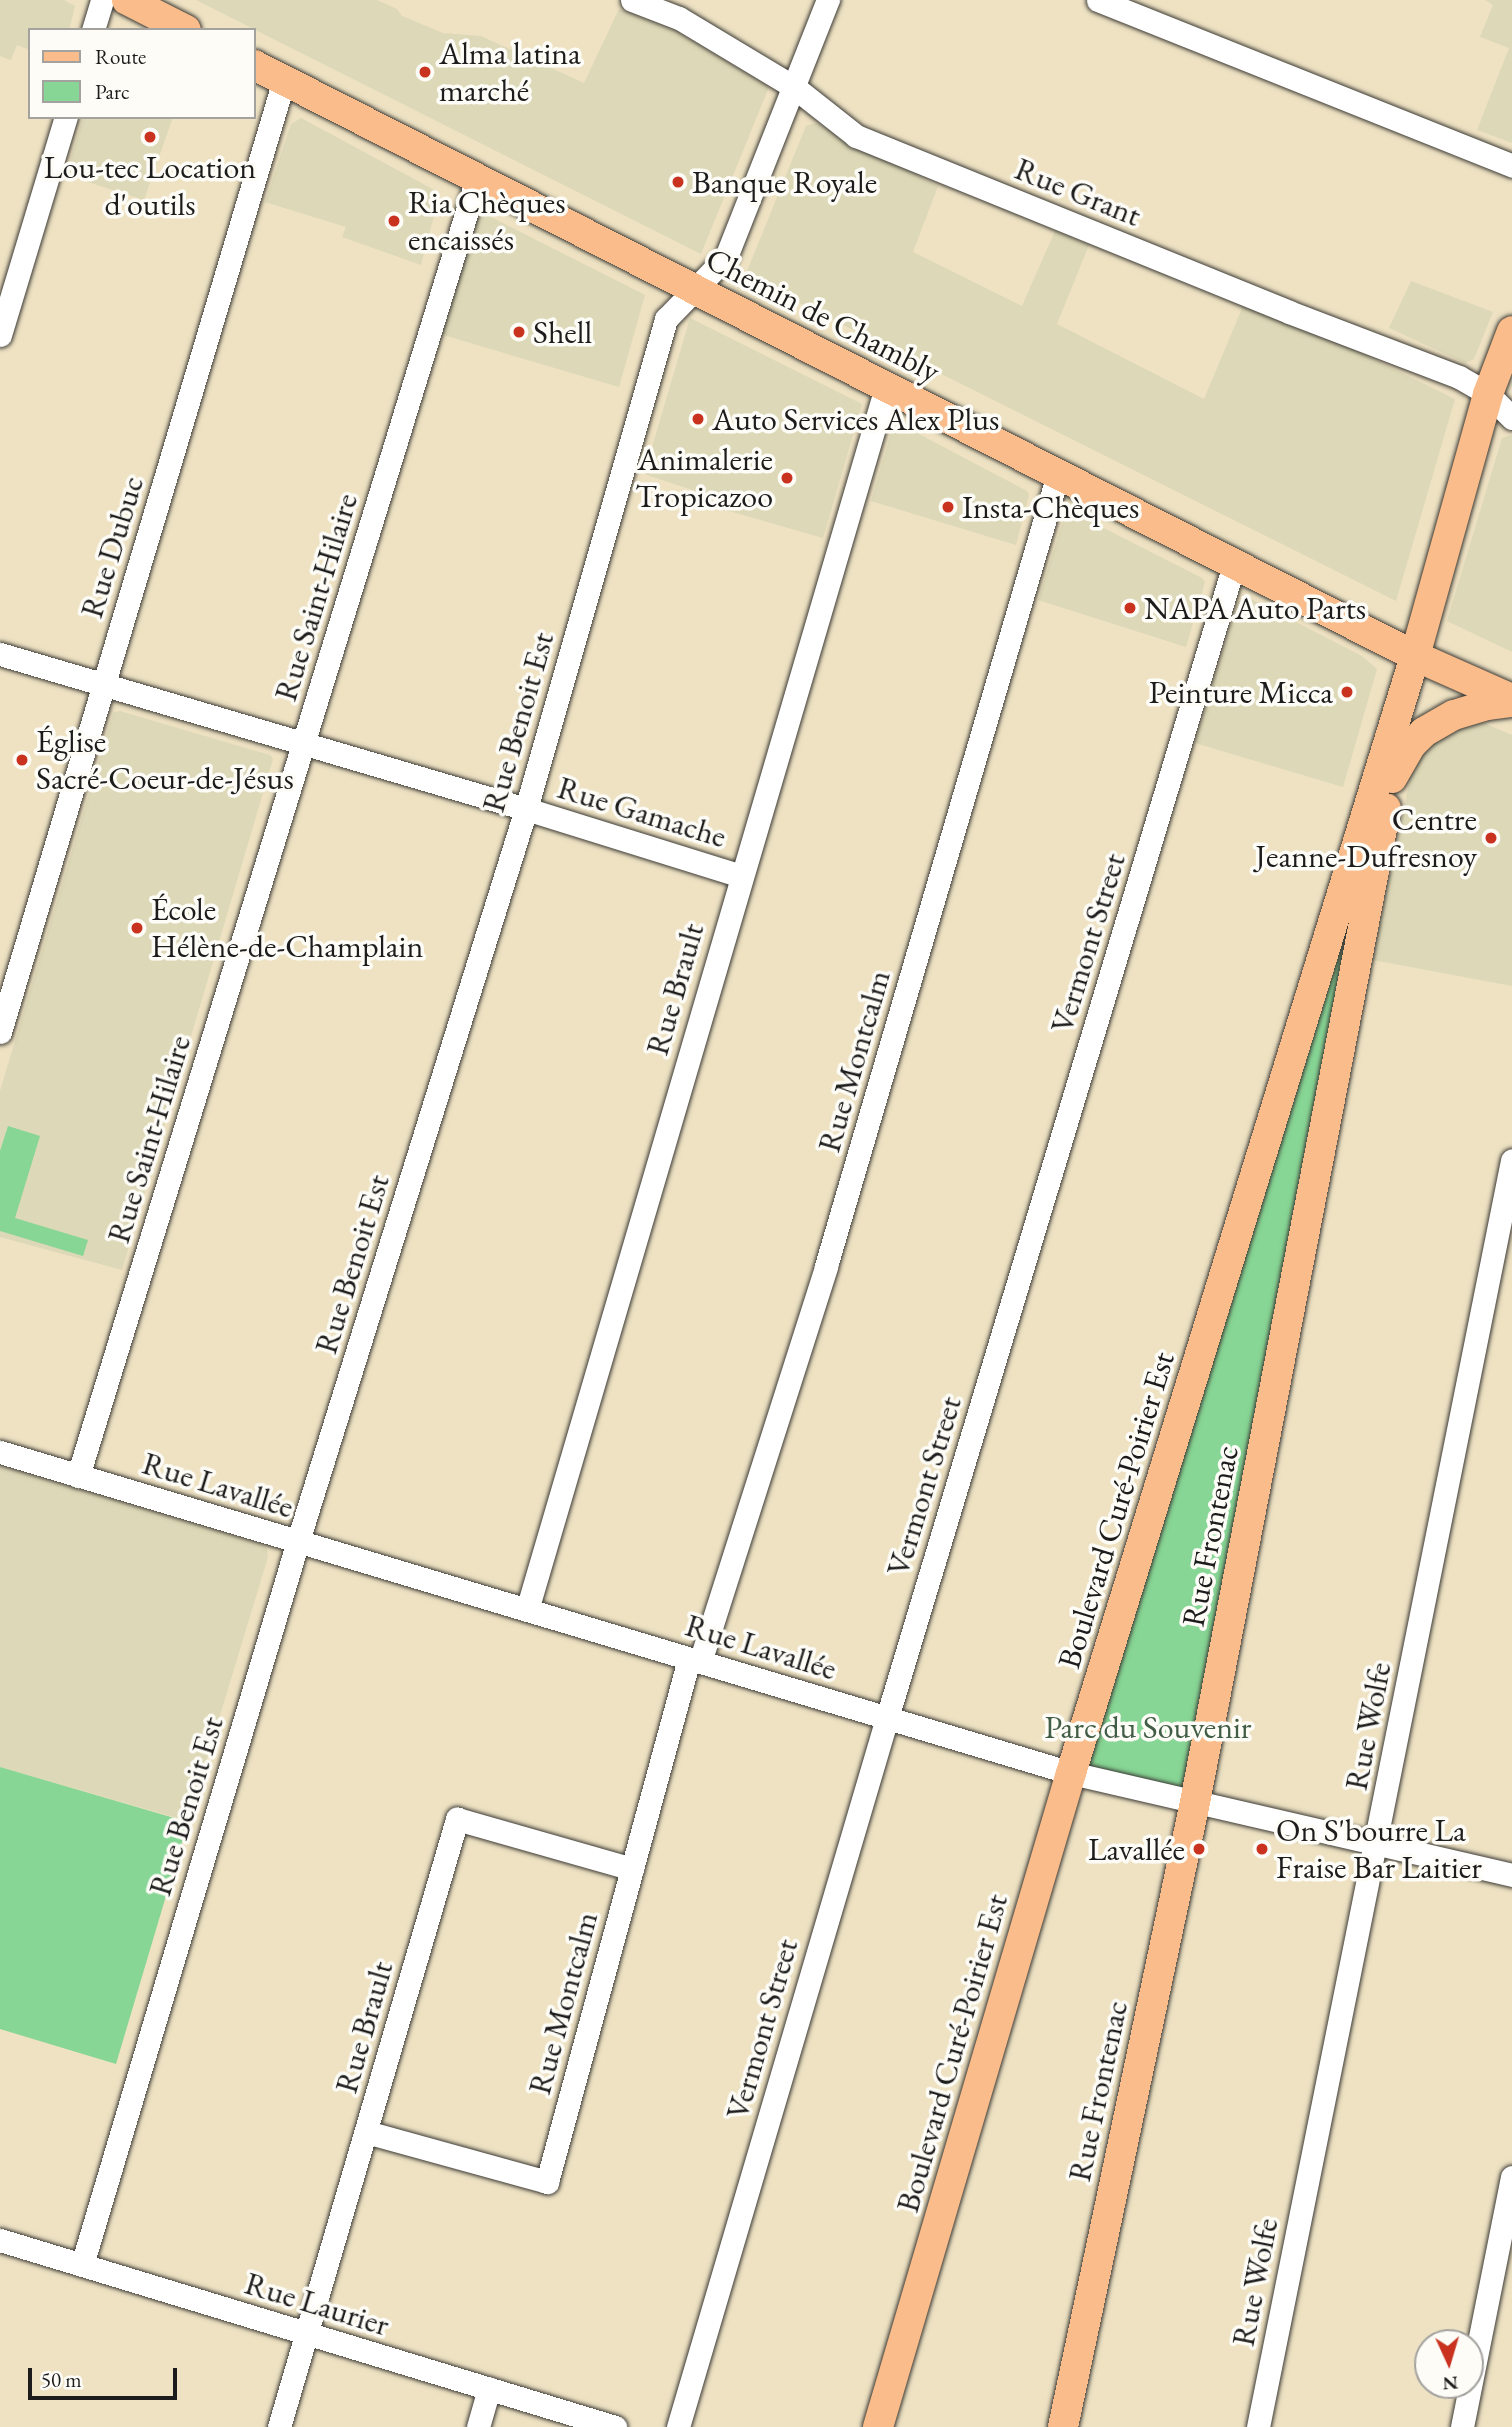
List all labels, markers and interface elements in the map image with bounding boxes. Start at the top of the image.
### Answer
legend [28,28,256,119]
place label: Alma latina marché [439,35,581,110]
text: Route [95,43,146,70]
marker: Alma latina marché [417,64,433,80]
text: Parc [95,78,129,105]
marker: Lou-tec Location d'outils [142,129,158,145]
place label: Lou-tec Location d'outils [44,149,256,224]
street label: Rue Grant [1009,149,1147,235]
place label: Banque Royale [692,163,877,201]
marker: Banque Royale [670,174,686,190]
place label: Ria Chèques encaissés [408,184,566,259]
marker: Ria Chèques encaissés [386,213,402,229]
street label: Chemin de Chambly [700,239,946,391]
place label: Shell [533,313,592,351]
marker: Shell [511,324,527,340]
place label: Auto Services Alex Plus [712,400,999,438]
marker: Auto Services Alex Plus [690,411,706,427]
place label: Animalerie Tropicazoo [635,441,773,516]
marker: Animalerie Tropicazoo [779,470,795,486]
street label: Rue Dubuc [72,472,152,622]
place label: Insta-Chèques [962,488,1139,526]
street label: Rue Saint-Hilaire [266,489,366,705]
marker: Insta-Chèques [940,499,956,515]
place label: NAPA Auto Parts [1144,589,1366,627]
marker: NAPA Auto Parts [1122,600,1138,616]
street label: Rue Benoit Est [474,628,562,816]
place label: Peinture Micca [1149,673,1333,711]
marker: Peinture Micca [1339,684,1355,700]
place label: Église Sacré-Coeur-de-Jésus [36,723,294,798]
marker: Église Sacré-Coeur-de-Jésus [14,752,30,768]
street label: Rue Gamache [553,768,731,856]
place label: Centre Jeanne-Dufresnoy [1255,801,1477,876]
marker: Centre Jeanne-Dufresnoy [1483,830,1499,846]
street label: Vermont Street [1042,849,1134,1037]
place label: École Hélène-de-Champlain [151,891,423,966]
street label: Rue Brault [638,919,712,1059]
marker: École Hélène-de-Champlain [129,920,145,936]
street label: Rue Montcalm [810,966,898,1156]
street label: Rue Saint-Hilaire [99,1031,199,1247]
street label: Rue Benoit Est [307,1170,397,1358]
street label: Boulevard Curé-Poirier Est [1050,1347,1182,1673]
street label: Vermont Street [878,1392,970,1580]
street label: Rue Frontenac [1174,1442,1246,1630]
street label: Rue Lavallée [138,1444,298,1526]
street label: Rue Lavallée [681,1606,841,1688]
street label: Rue Wolfe [1337,1659,1399,1793]
park label: Parc du Souvenir [1044,1708,1252,1746]
street label: Rue Benoit Est [141,1712,231,1900]
place label: On S'bourre La Fraise Bar Laitier [1276,1812,1482,1887]
place label: Lavallée [1088,1830,1185,1868]
marker: Lavallée [1191,1841,1207,1857]
marker: On S'bourre La Fraise Bar Laitier [1254,1841,1270,1857]
street label: Boulevard Curé-Poirier Est [888,1890,1016,2216]
street label: Rue Montcalm [520,1908,606,2098]
street label: Vermont Street [718,1934,806,2124]
street label: Rue Brault [327,1957,401,2097]
street label: Rue Frontenac [1060,1997,1136,2185]
street label: Rue Wolfe [1224,2215,1286,2349]
street label: Rue Laurier [240,2264,394,2344]
north arrow [1414,2329,1484,2399]
scale bar [32,2354,180,2398]
text: 50 m [41,2366,82,2393]
text: N [1442,2370,1459,2396]

